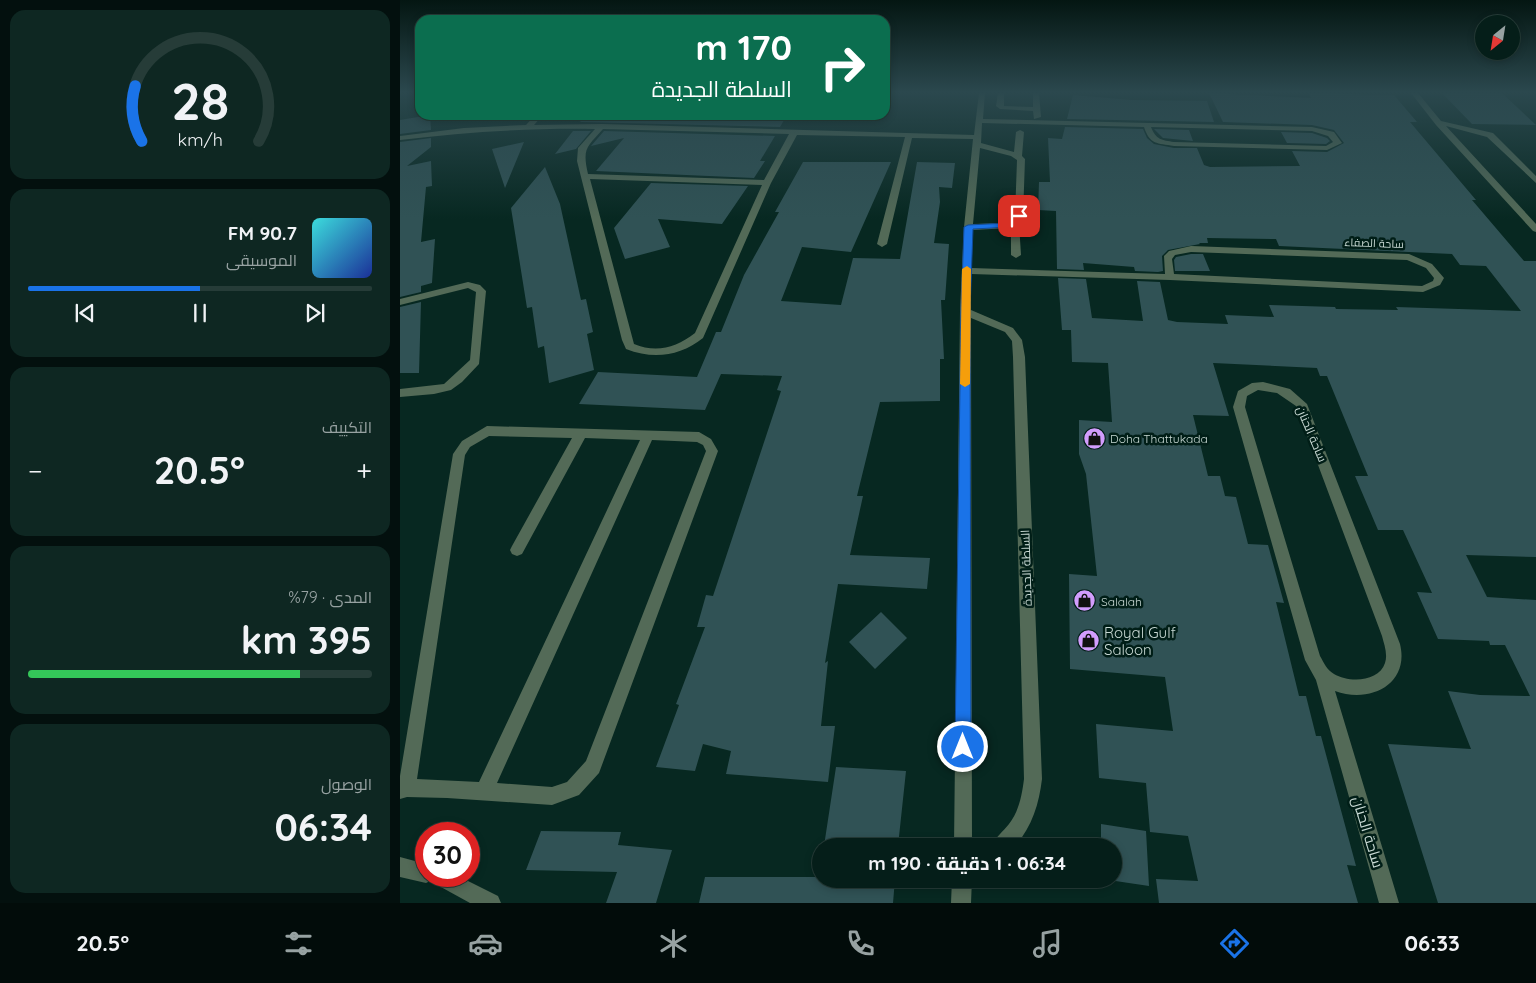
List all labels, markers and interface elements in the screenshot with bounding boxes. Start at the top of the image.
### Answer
north arrow [1475,15,1520,60]
map controls [1475,15,1520,60]
text: 170 m [696,25,792,69]
icon: right [810,35,875,100]
text: 28 [171,68,229,133]
text: السلطة الجديدة [652,75,792,103]
text: km/h [177,128,223,150]
pin [998,195,1040,237]
icon: arrive [1005,202,1033,230]
text: 90.7 FM [228,221,297,245]
street label: ساحة الصفاء [1344,235,1404,251]
text: الموسيقى [226,250,297,270]
icon: previous [71,299,99,327]
icon: pause [186,299,214,327]
icon: next [301,299,329,327]
street label: ساحة الحنان [1294,404,1330,464]
text: التكييف [322,417,372,437]
shop icon: Doha Thattukada [1082,426,1106,450]
place label: Doha Thattukada [1110,431,1208,446]
text: 20.5° [154,446,245,494]
text: − [28,453,43,488]
text: + [356,453,372,488]
street label: السلطة الجديدة [1017,529,1035,607]
text: المدى · 79% [288,587,372,607]
shop icon: Salalah [1073,589,1097,613]
place label: Salalah [1101,594,1142,609]
text: 395 km [241,616,372,664]
place label: Royal Gulf Saloon [1104,623,1177,659]
shop icon: Royal Gulf Saloon [1076,629,1100,653]
position arrow [936,720,988,772]
text: الوصول [321,774,372,794]
street label: ساحة الحنان [1347,794,1388,870]
text: 06:34 [275,803,372,851]
speed limit sign: 30 [415,822,480,887]
text: 06:34 · 1 دقيقة · 190 m [868,851,1066,875]
icon: filters [281,926,316,961]
icon: car [468,926,503,961]
icon: climate [656,926,691,961]
icon: phone [843,926,878,961]
icon: music [1030,926,1065,961]
icon: directions [1217,926,1252,961]
text: 20.5° [76,929,129,957]
text: 06:33 [1405,929,1460,957]

